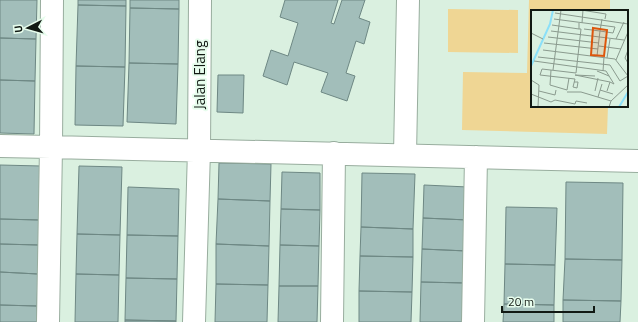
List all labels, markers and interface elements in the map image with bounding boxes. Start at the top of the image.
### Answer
north arrow [8,8,48,48]
inset map [531,10,628,107]
text: U [10,25,26,33]
street label: Jalan Elang [188,40,211,110]
scale bar [502,288,594,314]
text: 20 m [508,292,534,311]

